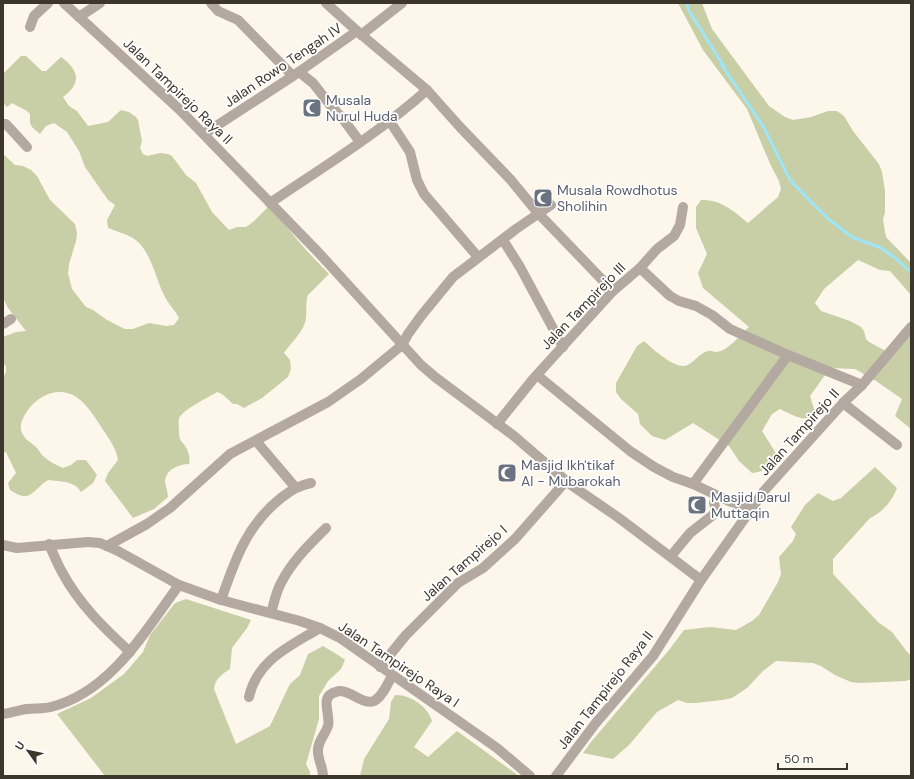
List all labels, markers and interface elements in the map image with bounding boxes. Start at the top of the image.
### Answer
street label: Jalan Rowo Tengah IV [221,19,346,111]
street label: Jalan Tampirejo Raya II [120,34,236,148]
place label: Musala Nurul Huda [326,91,398,125]
mosque icon: Musala Nurul Huda [301,97,323,119]
place label: Musala Rowdhotus Sholihin [557,181,678,215]
mosque icon: Musala Rowdhotus Sholihin [532,187,554,209]
street label: Jalan Tampirejo III [537,259,629,353]
street label: Jalan Tampirejo II [755,385,843,479]
place label: Masjid Ikh'tikaf Al - Mubarokah [521,456,621,490]
mosque icon: Masjid Ikh'tikaf Al - Mubarokah [496,462,518,484]
place label: Masjid Darul Muttaqin [711,488,790,522]
mosque icon: Masjid Darul Muttaqin [686,494,708,516]
street label: Jalan Tampirejo I [417,521,511,605]
street label: Jalan Tampirejo Raya I [335,617,463,711]
street label: Jalan Tampirejo Raya II [553,627,657,753]
north arrow [8,731,48,771]
text: U [12,739,28,753]
scale bar [778,745,847,771]
text: 50 m [784,751,813,767]

